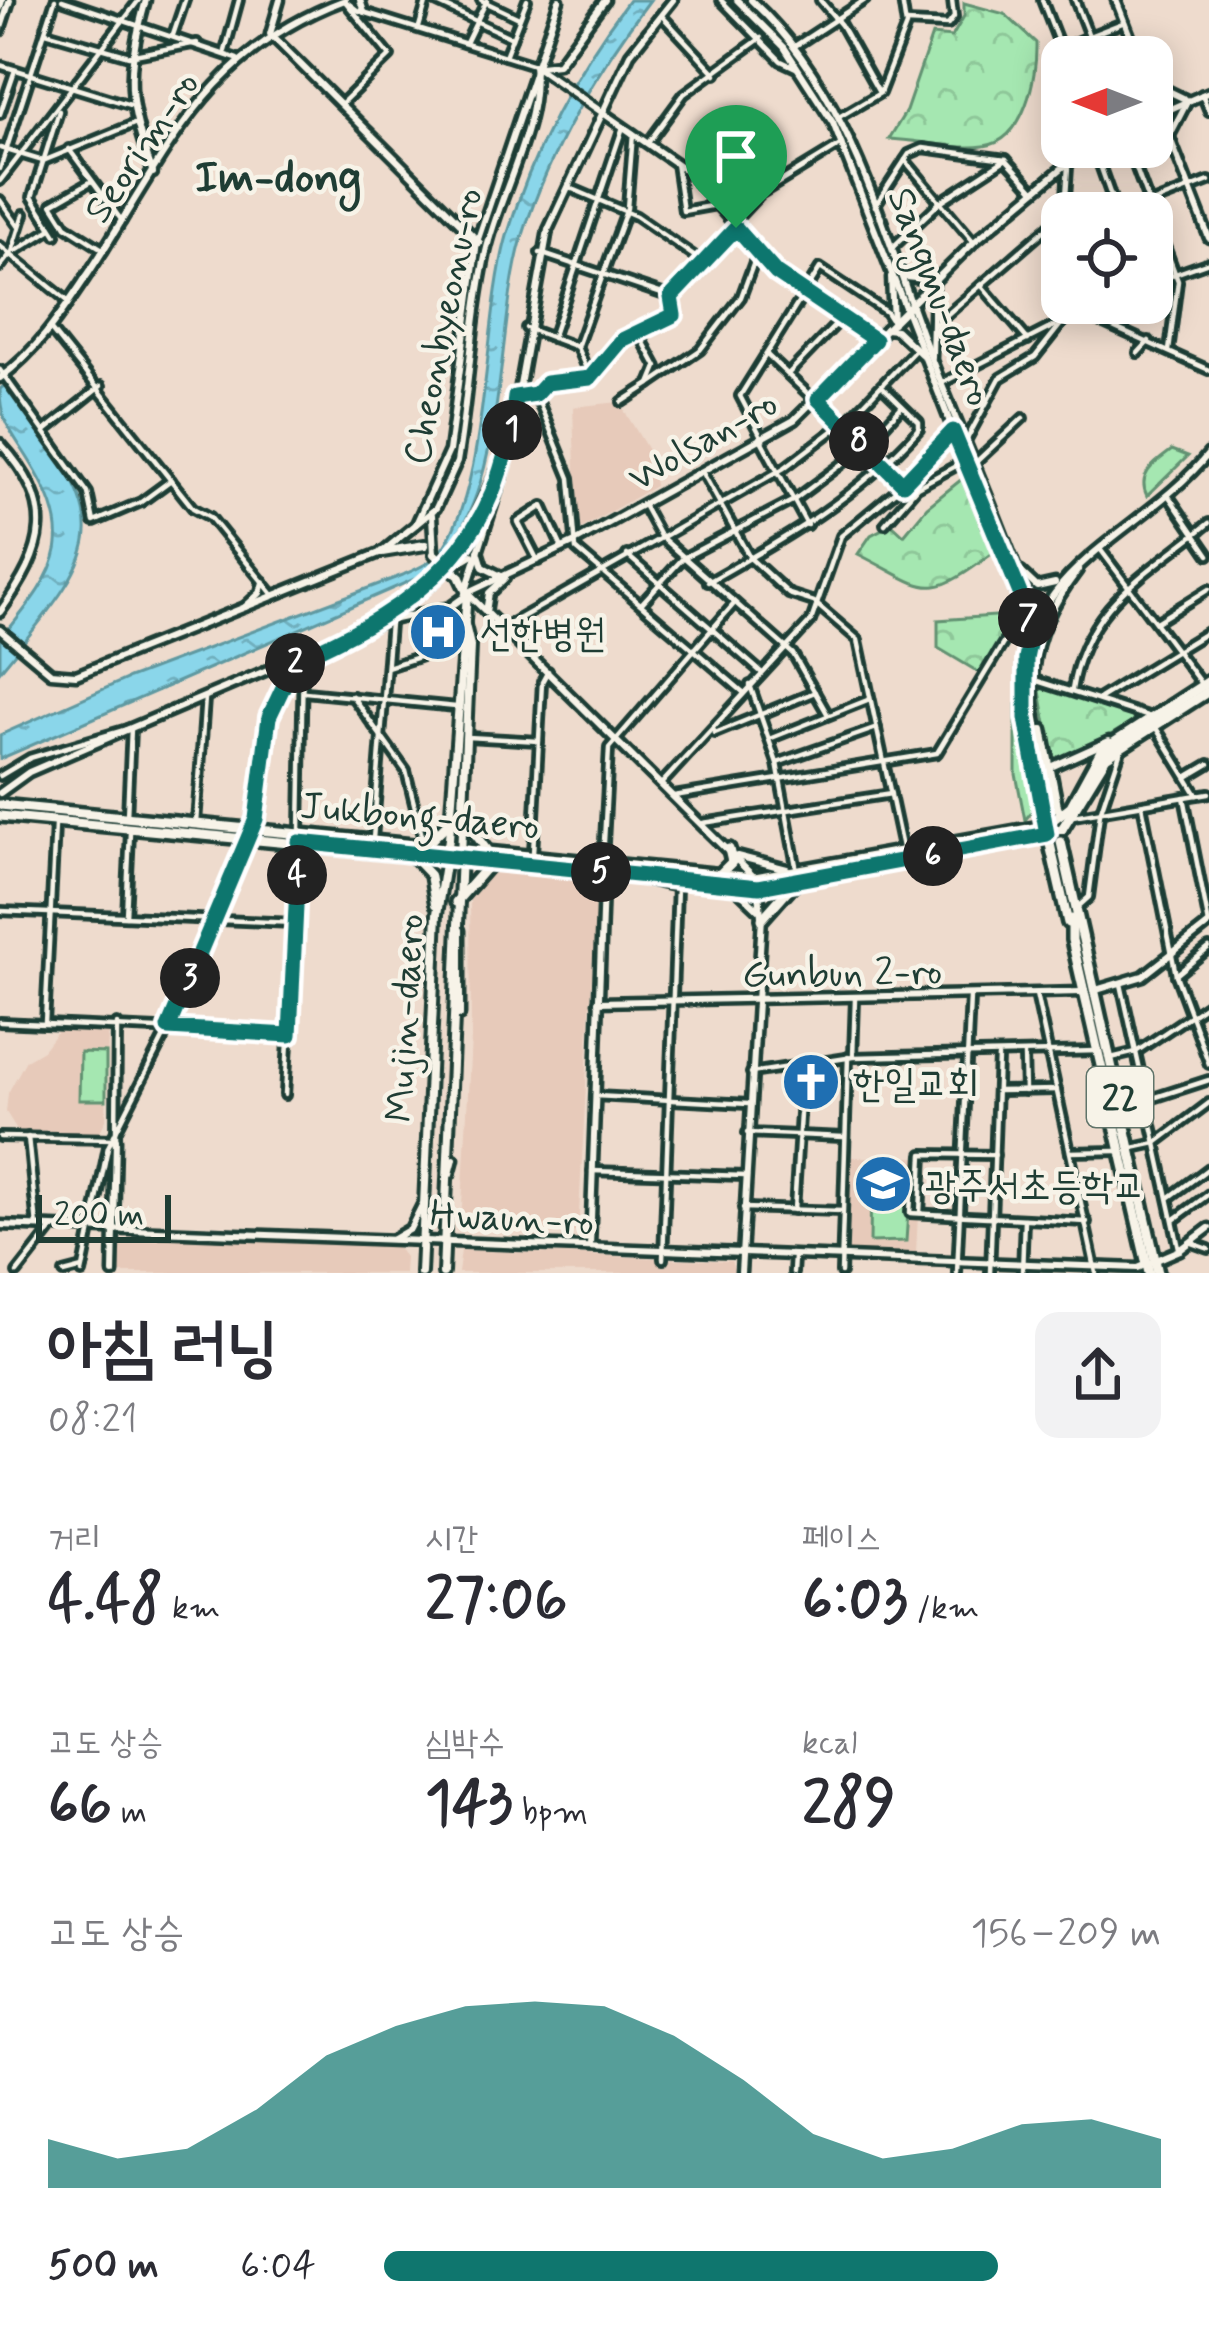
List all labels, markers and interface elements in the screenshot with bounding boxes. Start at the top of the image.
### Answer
north arrow [1041,36,1173,168]
map controls [1041,36,1173,324]
street label: Seorim-ro [73,62,212,234]
pin [685,105,787,228]
icon: arrive [703,123,769,189]
district label: Im-dong [195,149,361,212]
street label: Sangmu-daero [871,181,1004,415]
street label: Cheonbyeonu-ro [393,184,496,469]
button: locate [1041,192,1173,324]
street label: Wolsan-ro [620,379,788,505]
pin: 1 [482,400,542,460]
text: 1 [505,408,519,452]
pin: 8 [829,411,889,471]
text: 8 [850,419,868,463]
pin: 7 [998,588,1058,648]
text: 7 [1018,596,1038,640]
hospital icon: 선한병원 [407,601,469,663]
place label: 선한병원 [480,610,606,661]
pin: 2 [265,633,325,693]
text: 2 [287,641,303,685]
street label: Jukbong-daero [298,782,541,856]
pin: 6 [903,826,963,886]
text: 6 [925,834,941,878]
pin: 5 [571,842,631,902]
pin: 4 [267,845,327,905]
text: 5 [591,850,611,894]
text: 4 [287,853,307,897]
street label: Mujin-daero [376,913,437,1124]
street label: Gunbun 2-ro [742,947,943,1002]
pin: 3 [160,948,220,1008]
text: 3 [183,956,197,1000]
church icon: 한일교회 [780,1051,842,1113]
place label: 한일교회 [853,1060,979,1111]
road number: 22 [1087,1067,1153,1127]
school or university icon: 광주서초등학교 [852,1153,914,1215]
place label: 광주서초등학교 [925,1162,1145,1213]
scale bar [36,1189,171,1242]
street label: Hwaun-ro [428,1190,595,1249]
text: 200 m [54,1194,144,1238]
text: 아침 러닝 [48,1307,278,1393]
button: share [1035,1312,1161,1438]
text: 08:21 [48,1395,137,1446]
text: 거리 [48,1518,101,1562]
text: 시간 [425,1518,478,1562]
text: 페이스 [802,1518,882,1562]
text: 4.48 [48,1562,163,1641]
text: 27:06 [425,1562,567,1641]
text: 6:03 [802,1562,908,1641]
text: km [163,1587,220,1631]
text: /km [908,1587,979,1631]
text: 고도 상승 [48,1722,163,1766]
text: 심박수 [425,1722,505,1766]
text: kcal [802,1722,857,1766]
text: 66 [48,1766,112,1845]
text: 143 [425,1766,513,1845]
text: 289 [802,1766,896,1845]
text: m [112,1791,147,1835]
text: bpm [513,1791,588,1835]
text: 고도 상승 [48,1909,184,1960]
text: 156–209 m [971,1909,1161,1960]
text: 500 m [48,2241,159,2292]
text: 6:04 [240,2241,316,2292]

